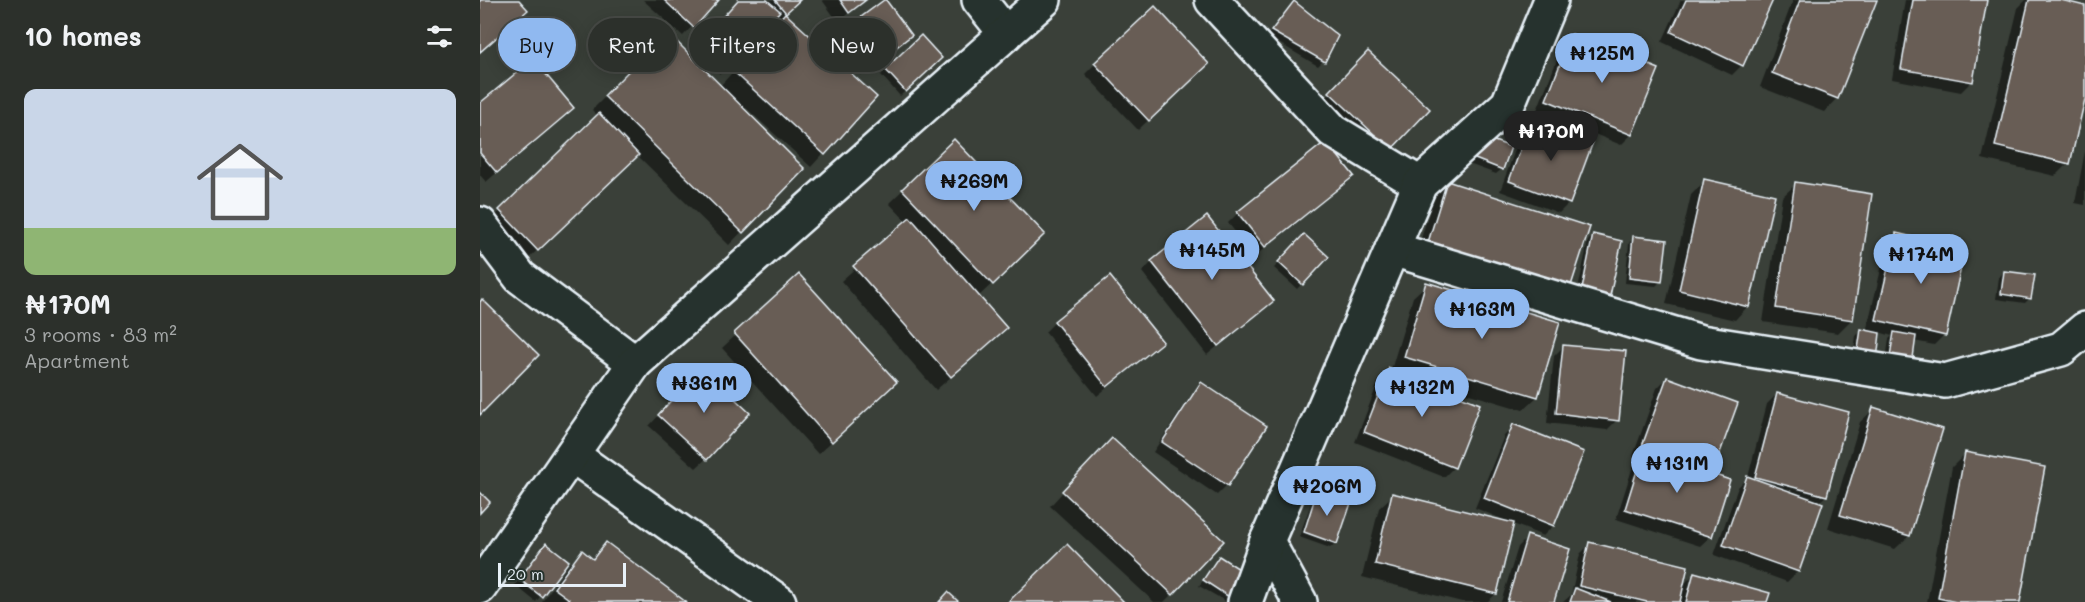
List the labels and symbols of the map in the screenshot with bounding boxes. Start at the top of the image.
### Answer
pin: ₦125M [1560,33,1644,84]
pin: ₦170M [1509,111,1593,162]
pin: ₦269M [932,161,1016,212]
pin: ₦145M [1170,230,1254,281]
pin: ₦174M [1879,234,1963,285]
pin: ₦163M [1440,289,1524,340]
pin: ₦361M [662,363,746,414]
pin: ₦132M [1380,367,1464,418]
pin: ₦131M [1635,443,1719,494]
pin: ₦206M [1285,466,1369,517]
scale bar [498,560,626,588]

